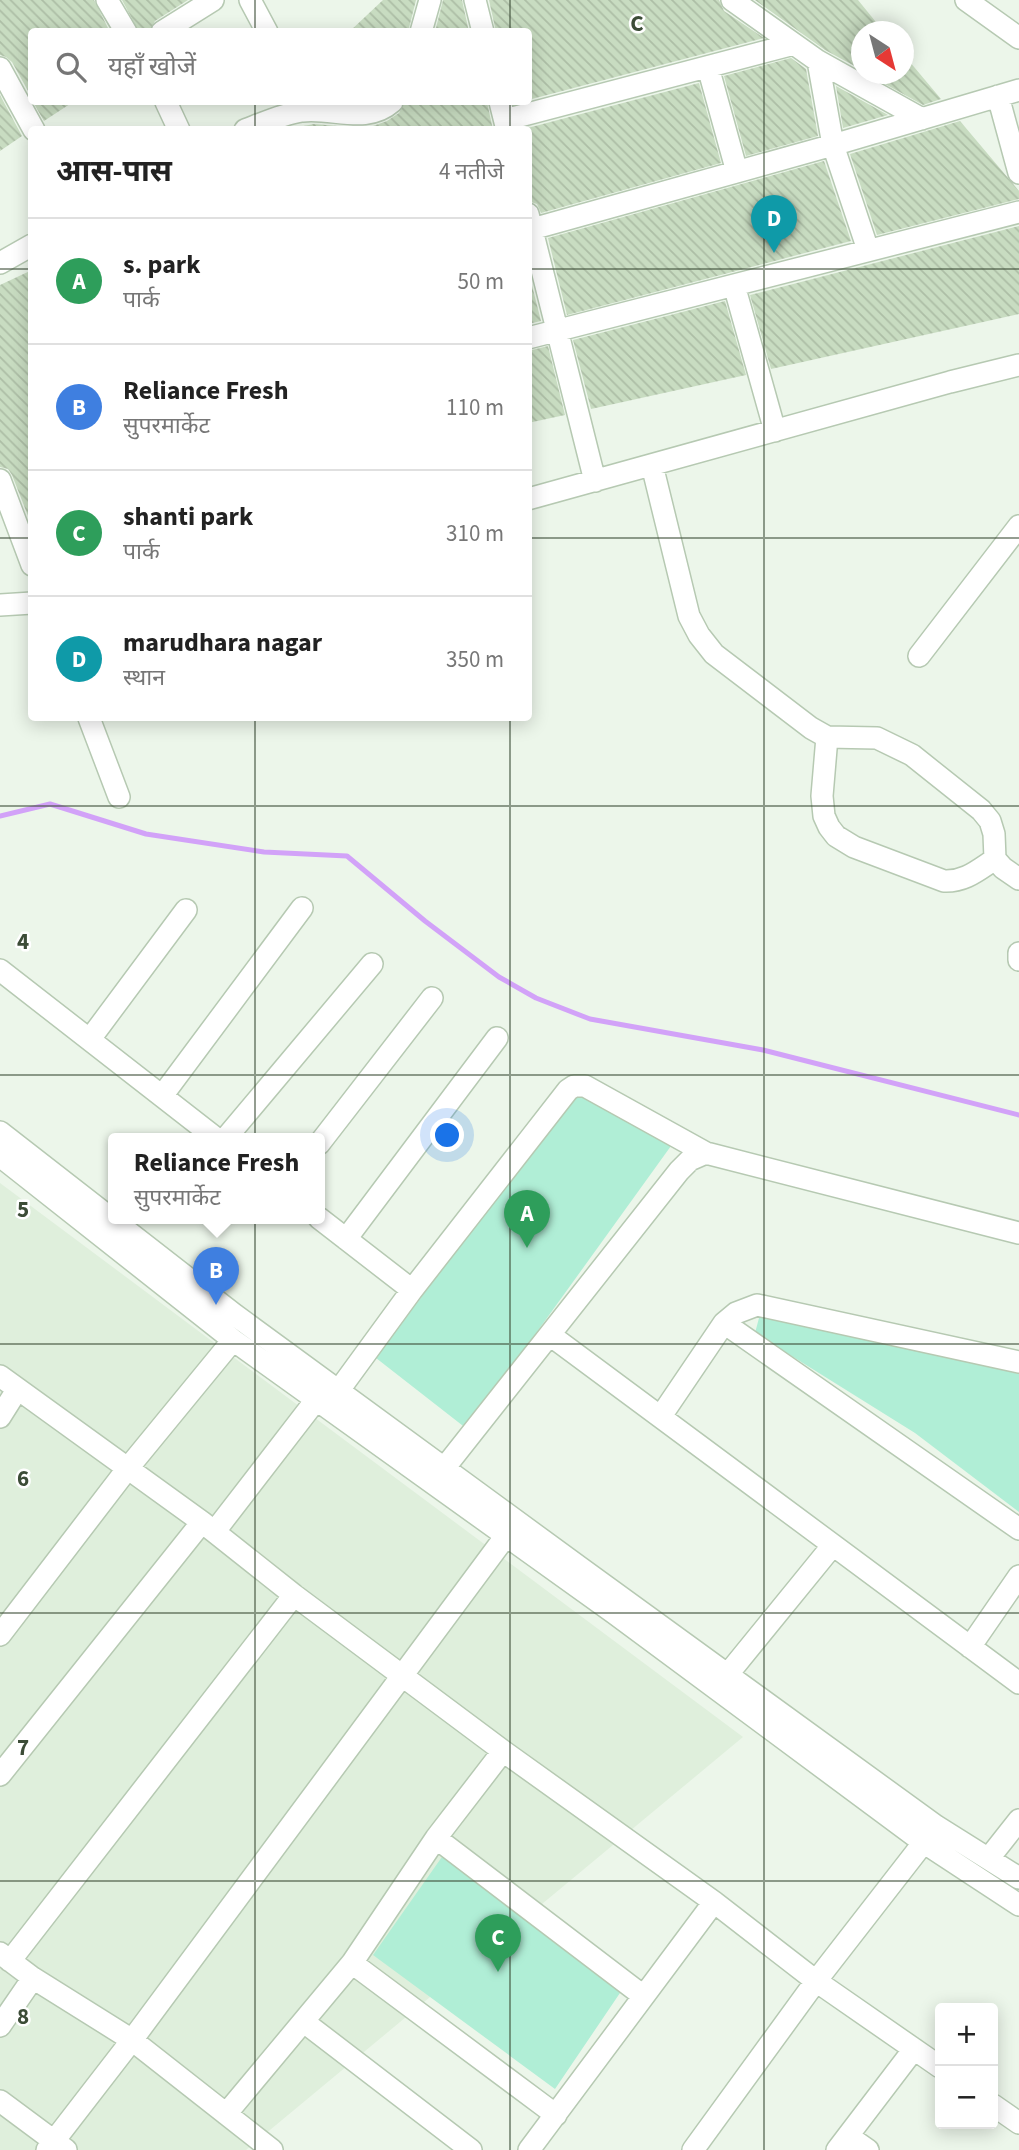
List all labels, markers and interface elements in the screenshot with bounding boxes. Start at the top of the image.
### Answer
text: C [630,7,644,40]
north arrow [851,21,914,84]
search box [28,28,532,105]
icon: search [52,48,90,86]
text: यहाँ खोजें [108,48,196,85]
text: आस-पास [56,150,172,193]
text: 4 नतीजे [439,155,504,188]
pin: D [751,195,797,253]
text: s. park [123,246,200,283]
text: A [72,265,86,298]
text: 50 m [457,265,504,298]
text: पार्क [123,283,160,316]
text: Reliance Fresh [123,372,288,409]
text: B [72,391,86,424]
text: 110 m [446,391,504,424]
text: सुपरमार्केट [123,409,210,442]
text: shanti park [123,498,253,535]
text: C [72,517,86,550]
text: 310 m [446,517,504,550]
text: पार्क [123,535,160,568]
text: marudhara nagar [123,624,322,661]
text: D [72,643,86,676]
text: 350 m [446,643,504,676]
text: स्थान [123,661,165,694]
text: 4 [17,925,29,958]
your location [430,1118,464,1152]
popup [108,1133,325,1224]
text: Reliance Fresh [134,1144,299,1181]
text: सुपरमार्केट [134,1181,221,1214]
pin: A [504,1190,550,1248]
text: 5 [17,1193,29,1226]
pin: B [193,1247,239,1305]
text: 6 [17,1462,29,1495]
text: 7 [17,1731,29,1764]
pin: C [475,1914,521,1972]
text: 8 [17,2000,29,2033]
map controls [935,2003,998,2129]
button: + [935,2003,998,2066]
button: − [935,2066,998,2129]

